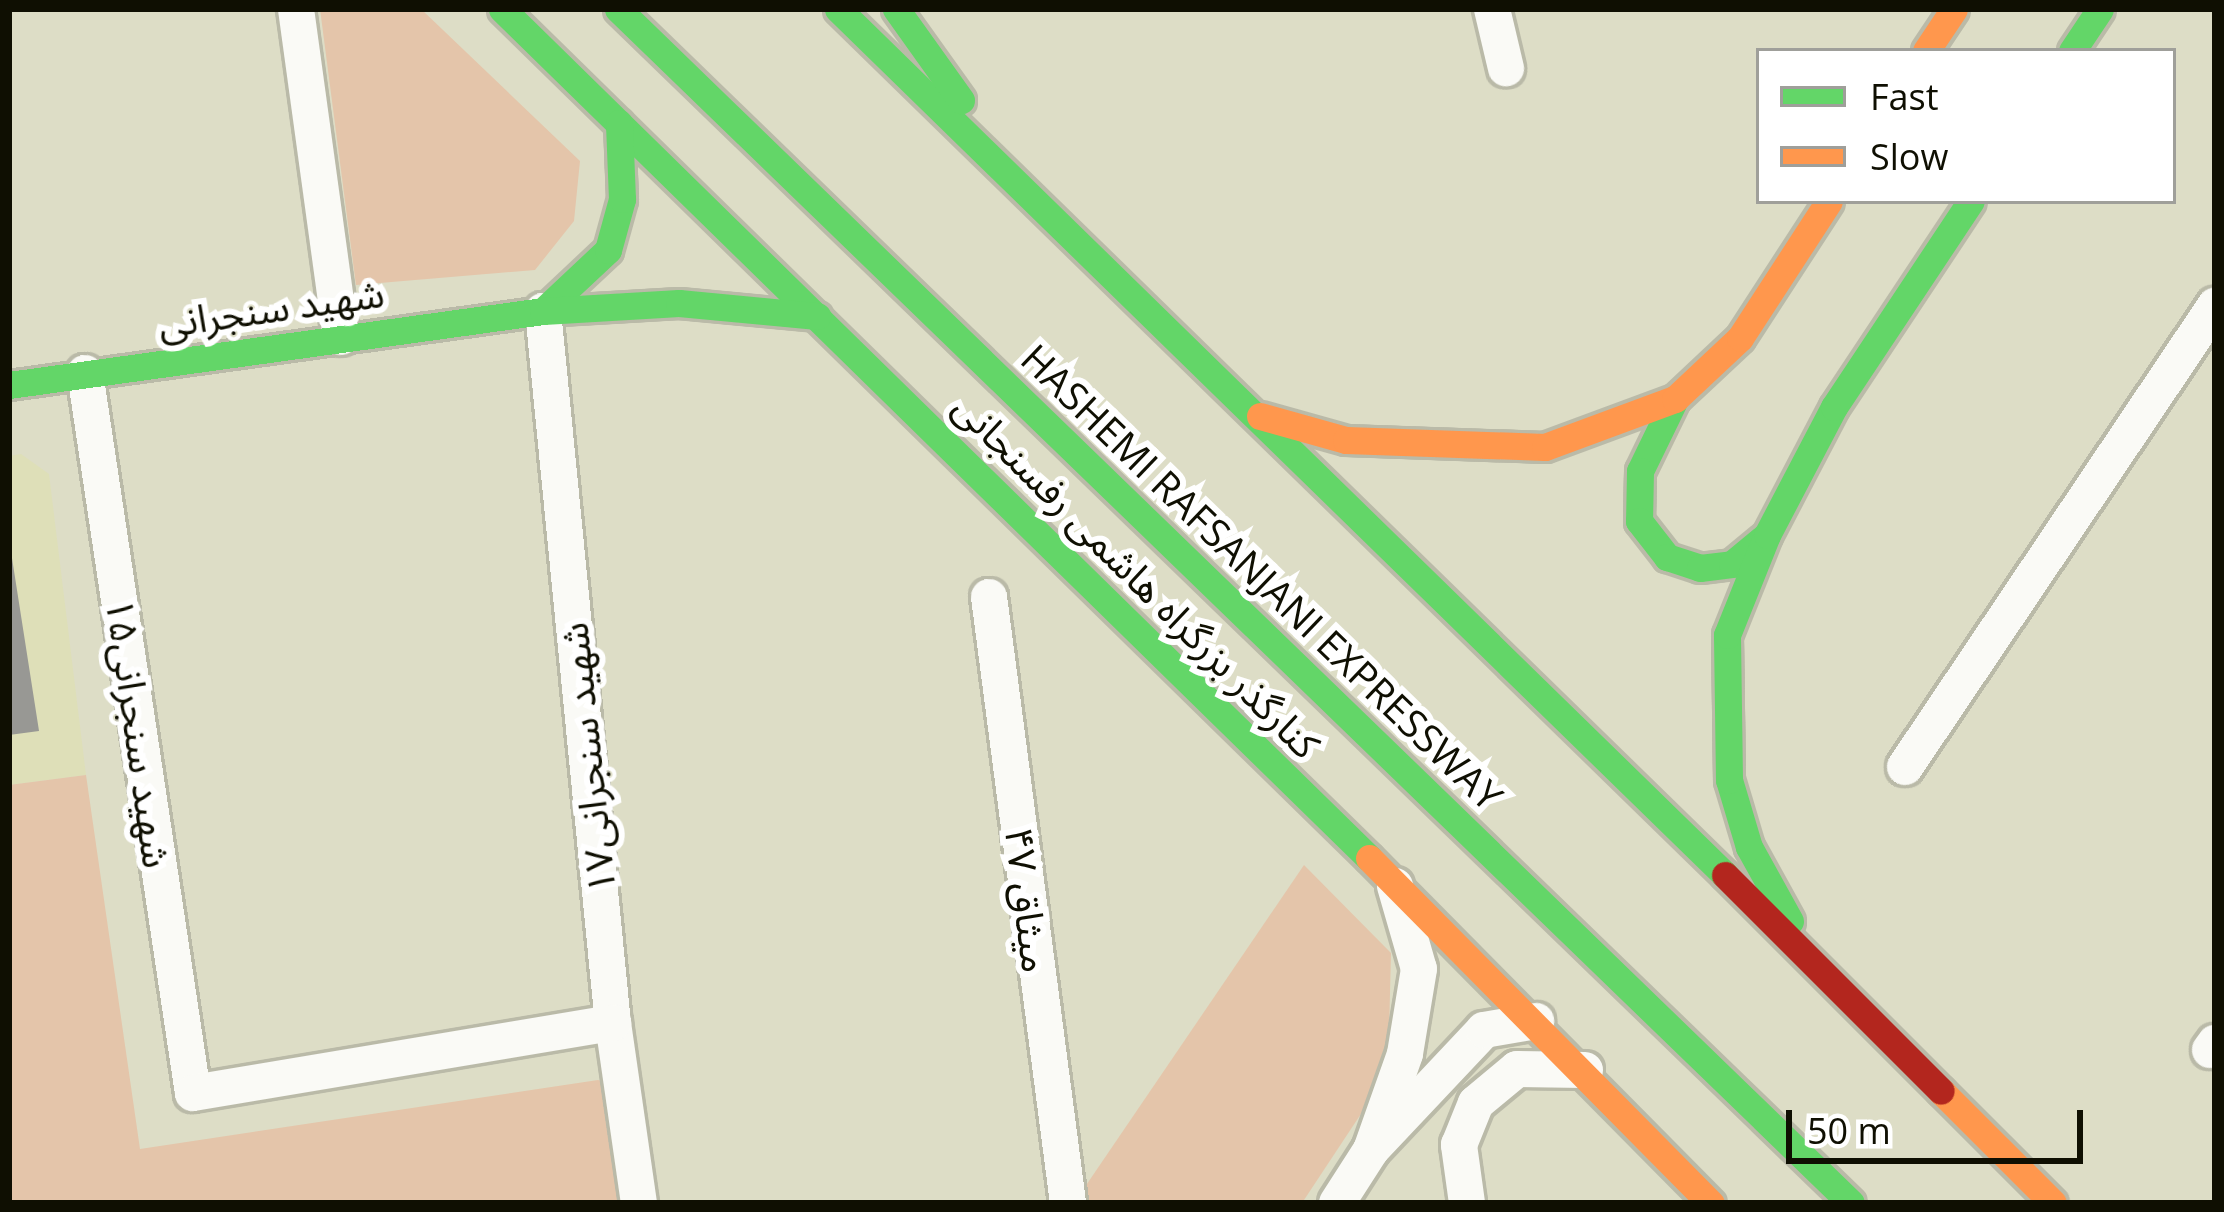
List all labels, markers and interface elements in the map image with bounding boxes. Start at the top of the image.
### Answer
legend [1756,48,2176,204]
text: Fast [1870,72,1939,121]
text: Slow [1870,132,1948,181]
street label: شهید سنجرانی [155,269,387,347]
street label: HASHEMI RAFSANJANI EXPRESSWAY [1012,334,1512,820]
street label: کنارگذر بزرگراه هاشمی رفسنجانی [945,383,1329,767]
street label: شهید سنجرانی۱۵ [97,595,181,871]
street label: شهید سنجرانی۱۷ [550,620,624,896]
street label: میثاق ۴۷ [996,825,1060,975]
scale bar [1792,1086,2089,1160]
text: 50 m [1807,1106,1891,1155]

